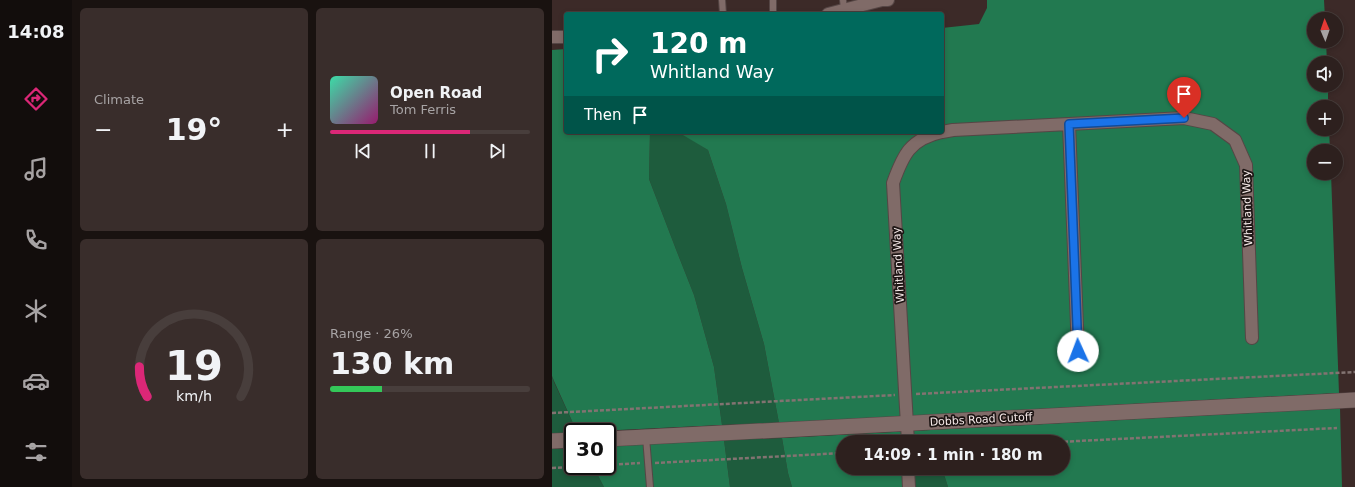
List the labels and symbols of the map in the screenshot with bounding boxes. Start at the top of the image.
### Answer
north arrow [1307,12,1343,48]
pin [1167,77,1201,118]
street label: Whitland Way [1240,169,1255,246]
street label: Whitland Way [890,226,907,303]
position arrow [1057,330,1099,372]
street label: Dobbs Road Cutoff [929,410,1033,429]
speed limit sign: 30 [564,423,616,475]

